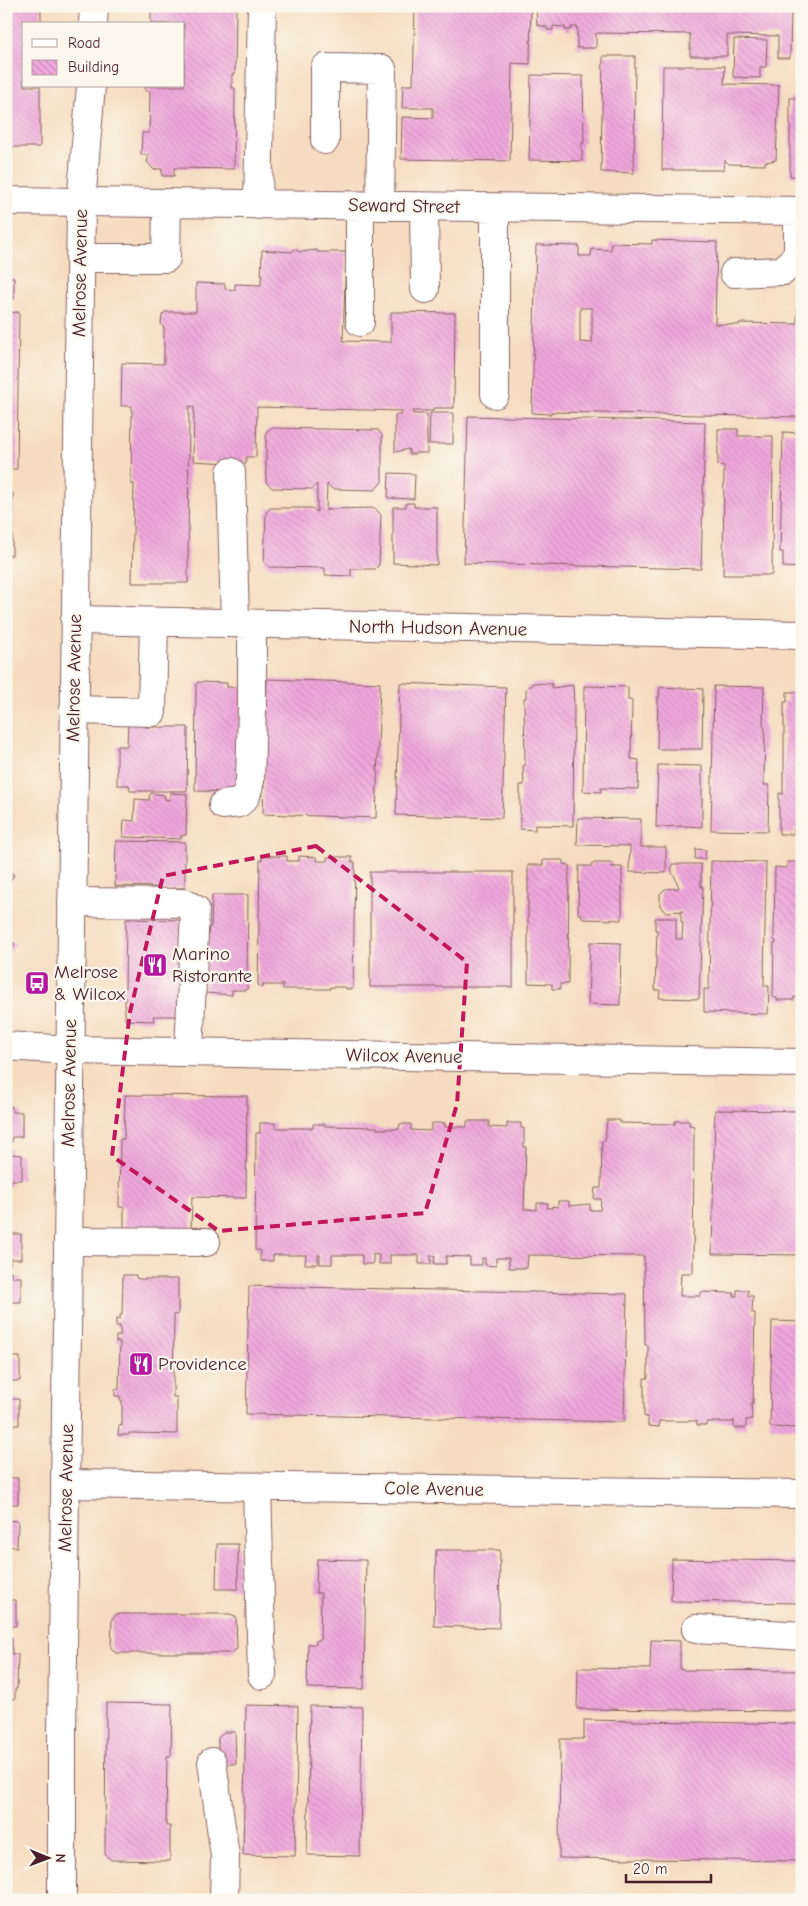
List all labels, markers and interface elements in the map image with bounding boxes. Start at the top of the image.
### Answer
legend [22,22,185,88]
text: Road [68,34,100,52]
text: Building [68,58,119,76]
street label: Seward Street [348,194,461,218]
street label: Melrose Avenue [68,209,92,337]
street label: Melrose Avenue [62,614,86,742]
street label: North Hudson Avenue [349,615,527,641]
place label: Marino Ristorante [172,943,252,987]
restaurant icon: Marino Ristorante [142,952,168,978]
place label: Melrose & Wilcox [54,961,126,1005]
bus stop icon: Melrose & Wilcox [24,970,50,996]
street label: Melrose Avenue [57,1019,81,1147]
street label: Wilcox Avenue [345,1044,463,1068]
restaurant icon: Providence [128,1351,154,1377]
place label: Providence [158,1353,247,1375]
street label: Melrose Avenue [54,1424,78,1552]
street label: Cole Avenue [384,1477,484,1501]
north arrow [22,1834,72,1884]
scale bar [626,1851,710,1883]
text: N [52,1854,69,1863]
text: 20 m [633,1860,667,1878]

